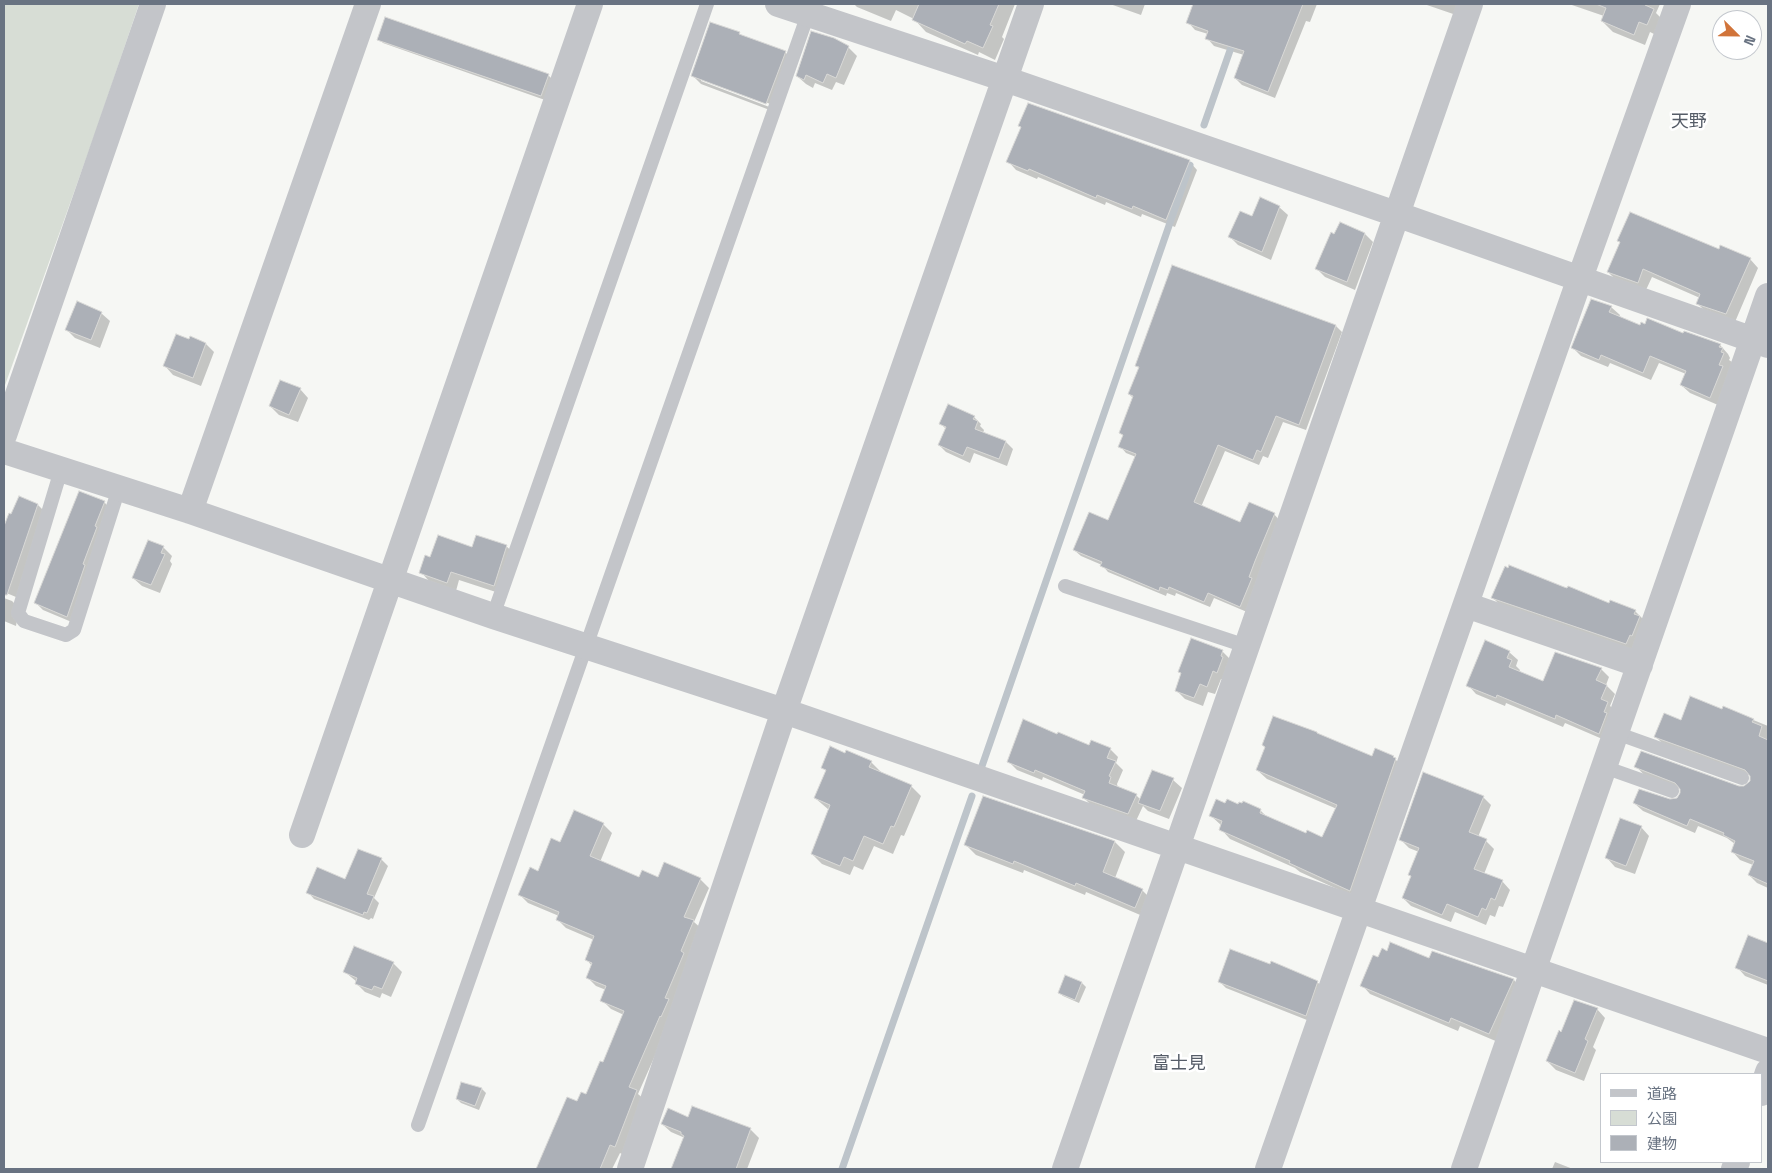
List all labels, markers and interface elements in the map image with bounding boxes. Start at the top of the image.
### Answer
north arrow [1712,10,1762,60]
text: N [1740,33,1760,48]
district label: 天野 [1671,111,1707,133]
district label: 富士見 [1152,1053,1206,1075]
legend [1600,1073,1762,1163]
text: 道路 [1647,1084,1677,1103]
text: 公園 [1647,1109,1677,1128]
text: 建物 [1647,1134,1677,1153]

